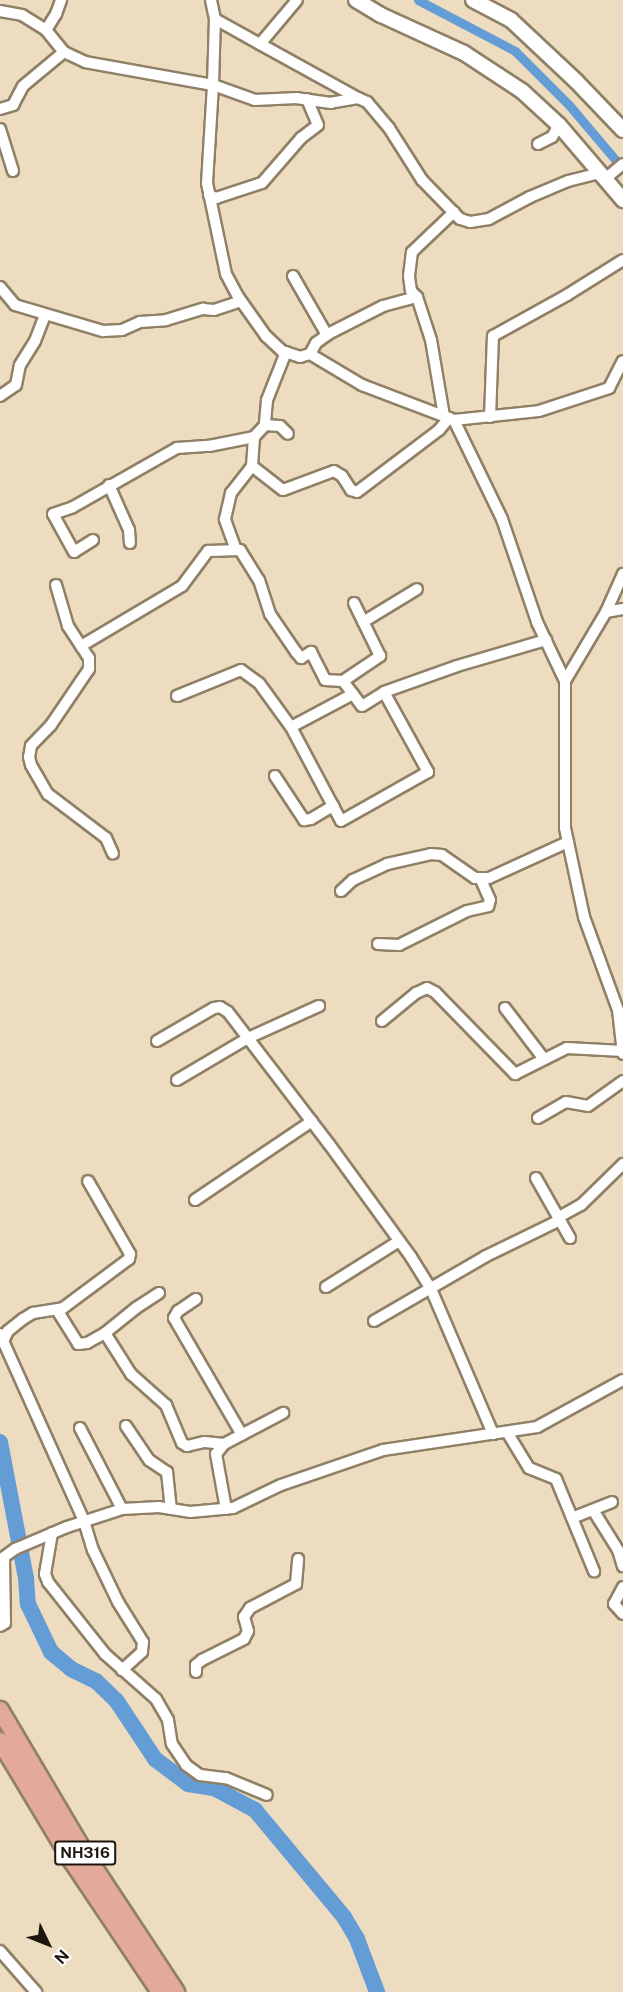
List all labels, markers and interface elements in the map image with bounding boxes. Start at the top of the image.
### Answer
road number: NH316 [54,1841,116,1865]
north arrow [18,1914,78,1974]
text: N [50,1946,73,1968]

